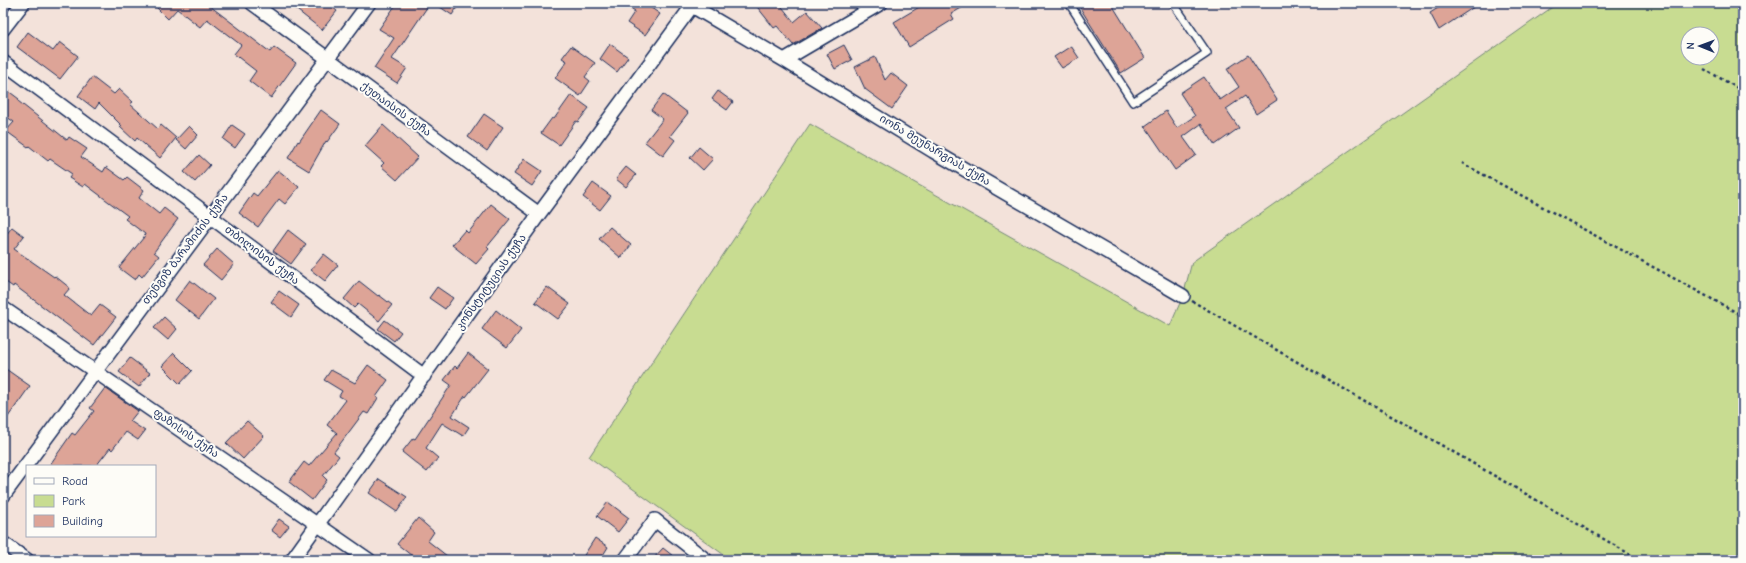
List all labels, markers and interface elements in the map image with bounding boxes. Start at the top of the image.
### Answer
north arrow [1680,26,1720,66]
text: N [1684,42,1697,50]
street label: ქუთაისის ქუჩა [358,79,434,139]
street label: იონა მეუნარგიას ქუჩა [877,112,993,188]
street label: თენგიზ ბარამიძის ქუჩა [139,191,231,307]
street label: თბილისის ქუჩა [222,223,302,287]
street label: კონსტიტუციას ქუჩა [453,232,529,332]
street label: ფაზისის ქუჩა [151,406,221,460]
legend [26,465,156,537]
text: Road [62,474,88,488]
text: Park [62,494,85,508]
text: Building [62,514,103,528]

